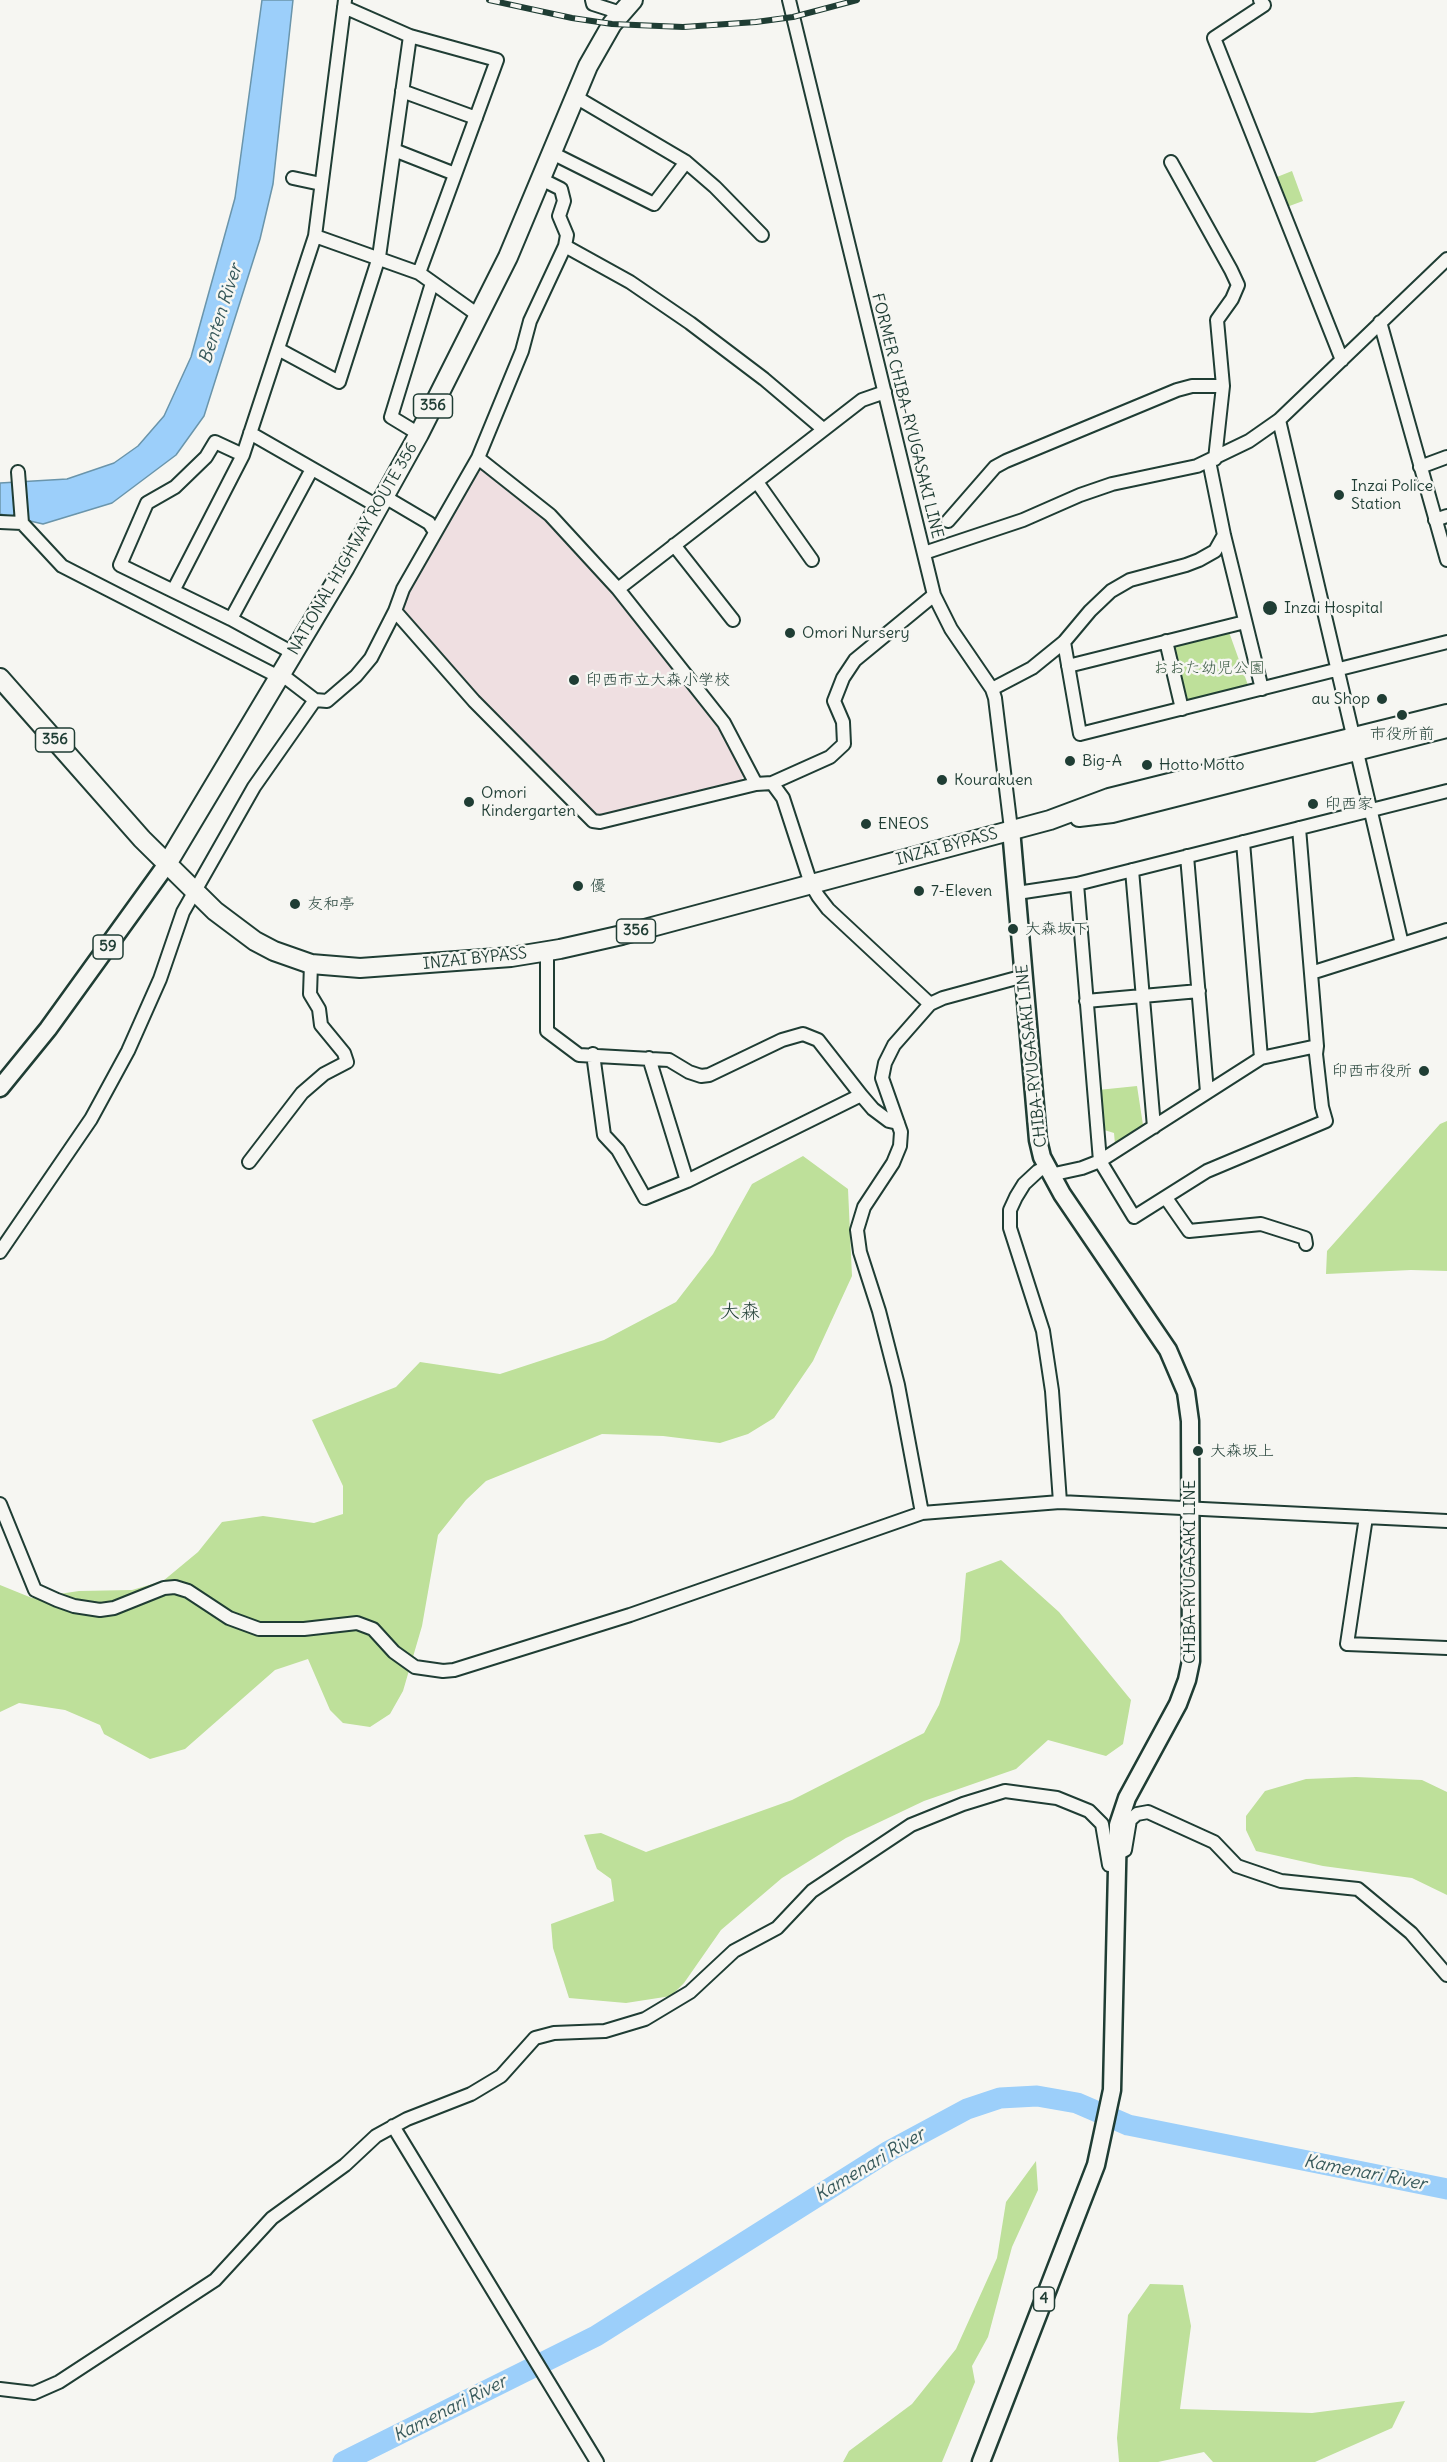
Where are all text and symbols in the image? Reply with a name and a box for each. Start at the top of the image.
water label: Benten River [195,262,247,366]
street label: FORMER CHIBA-RYUGASAKI LINE [867,291,947,541]
road number: 356 [414,394,452,418]
street label: NATIONAL HIGHWAY ROUTE 356 [284,439,422,659]
place label: Inzai Police Station [1351,476,1433,514]
marker: Inzai Police Station [1332,488,1346,502]
place label: Inzai Hospital [1284,598,1383,618]
marker: Inzai Hospital [1261,599,1279,617]
place label: Omori Nursery [802,623,910,643]
marker: Omori Nursery [783,626,797,640]
park label: おおた幼児公園 [1153,658,1265,678]
place label: 印西市立大森小学校 [586,670,730,690]
marker: 印西市立大森小学校 [567,673,581,687]
place label: au Shop [1312,689,1370,709]
marker: au Shop [1375,692,1389,706]
marker: 市役所前 [1395,708,1409,722]
place label: 市役所前 [1370,724,1434,744]
road number: 356 [36,728,74,752]
place label: Big-A [1082,751,1122,771]
marker: Big-A [1063,754,1077,768]
place label: Hotto Motto [1159,755,1244,775]
marker: Hotto Motto [1140,758,1154,772]
place label: Kourakuen [954,770,1033,790]
marker: Kourakuen [935,773,949,787]
place label: Omori Kindergarten [481,783,576,821]
place label: 印西家 [1325,794,1373,814]
marker: Omori Kindergarten [462,795,476,809]
marker: 印西家 [1306,797,1320,811]
place label: ENEOS [878,814,929,834]
marker: ENEOS [859,817,873,831]
street label: INZAI BYPASS [894,824,1000,870]
place label: 優 [590,876,606,896]
marker: 優 [571,879,585,893]
place label: 7-Eleven [931,881,992,901]
marker: 7-Eleven [912,884,926,898]
place label: 友和亭 [307,894,355,914]
marker: 友和亭 [288,897,302,911]
road number: 356 [616,919,656,943]
place label: 大森坂下 [1025,919,1089,939]
marker: 大森坂下 [1006,922,1020,936]
road number: 59 [93,935,123,959]
street label: INZAI BYPASS [422,944,528,974]
street label: CHIBA-RYUGASAKI LINE [1013,963,1051,1149]
place label: 印西市役所 [1332,1061,1412,1081]
marker: 印西市役所 [1417,1064,1431,1078]
district label: 大森 [720,1300,760,1324]
place label: 大森坂上 [1210,1441,1274,1461]
marker: 大森坂上 [1191,1444,1205,1458]
street label: CHIBA-RYUGASAKI LINE [1180,1480,1200,1664]
water label: Kamenari River [811,2124,929,2206]
water label: Kamenari River [1302,2151,1428,2195]
road number: 4 [1034,2287,1054,2311]
water label: Kamenari River [390,2371,510,2447]

